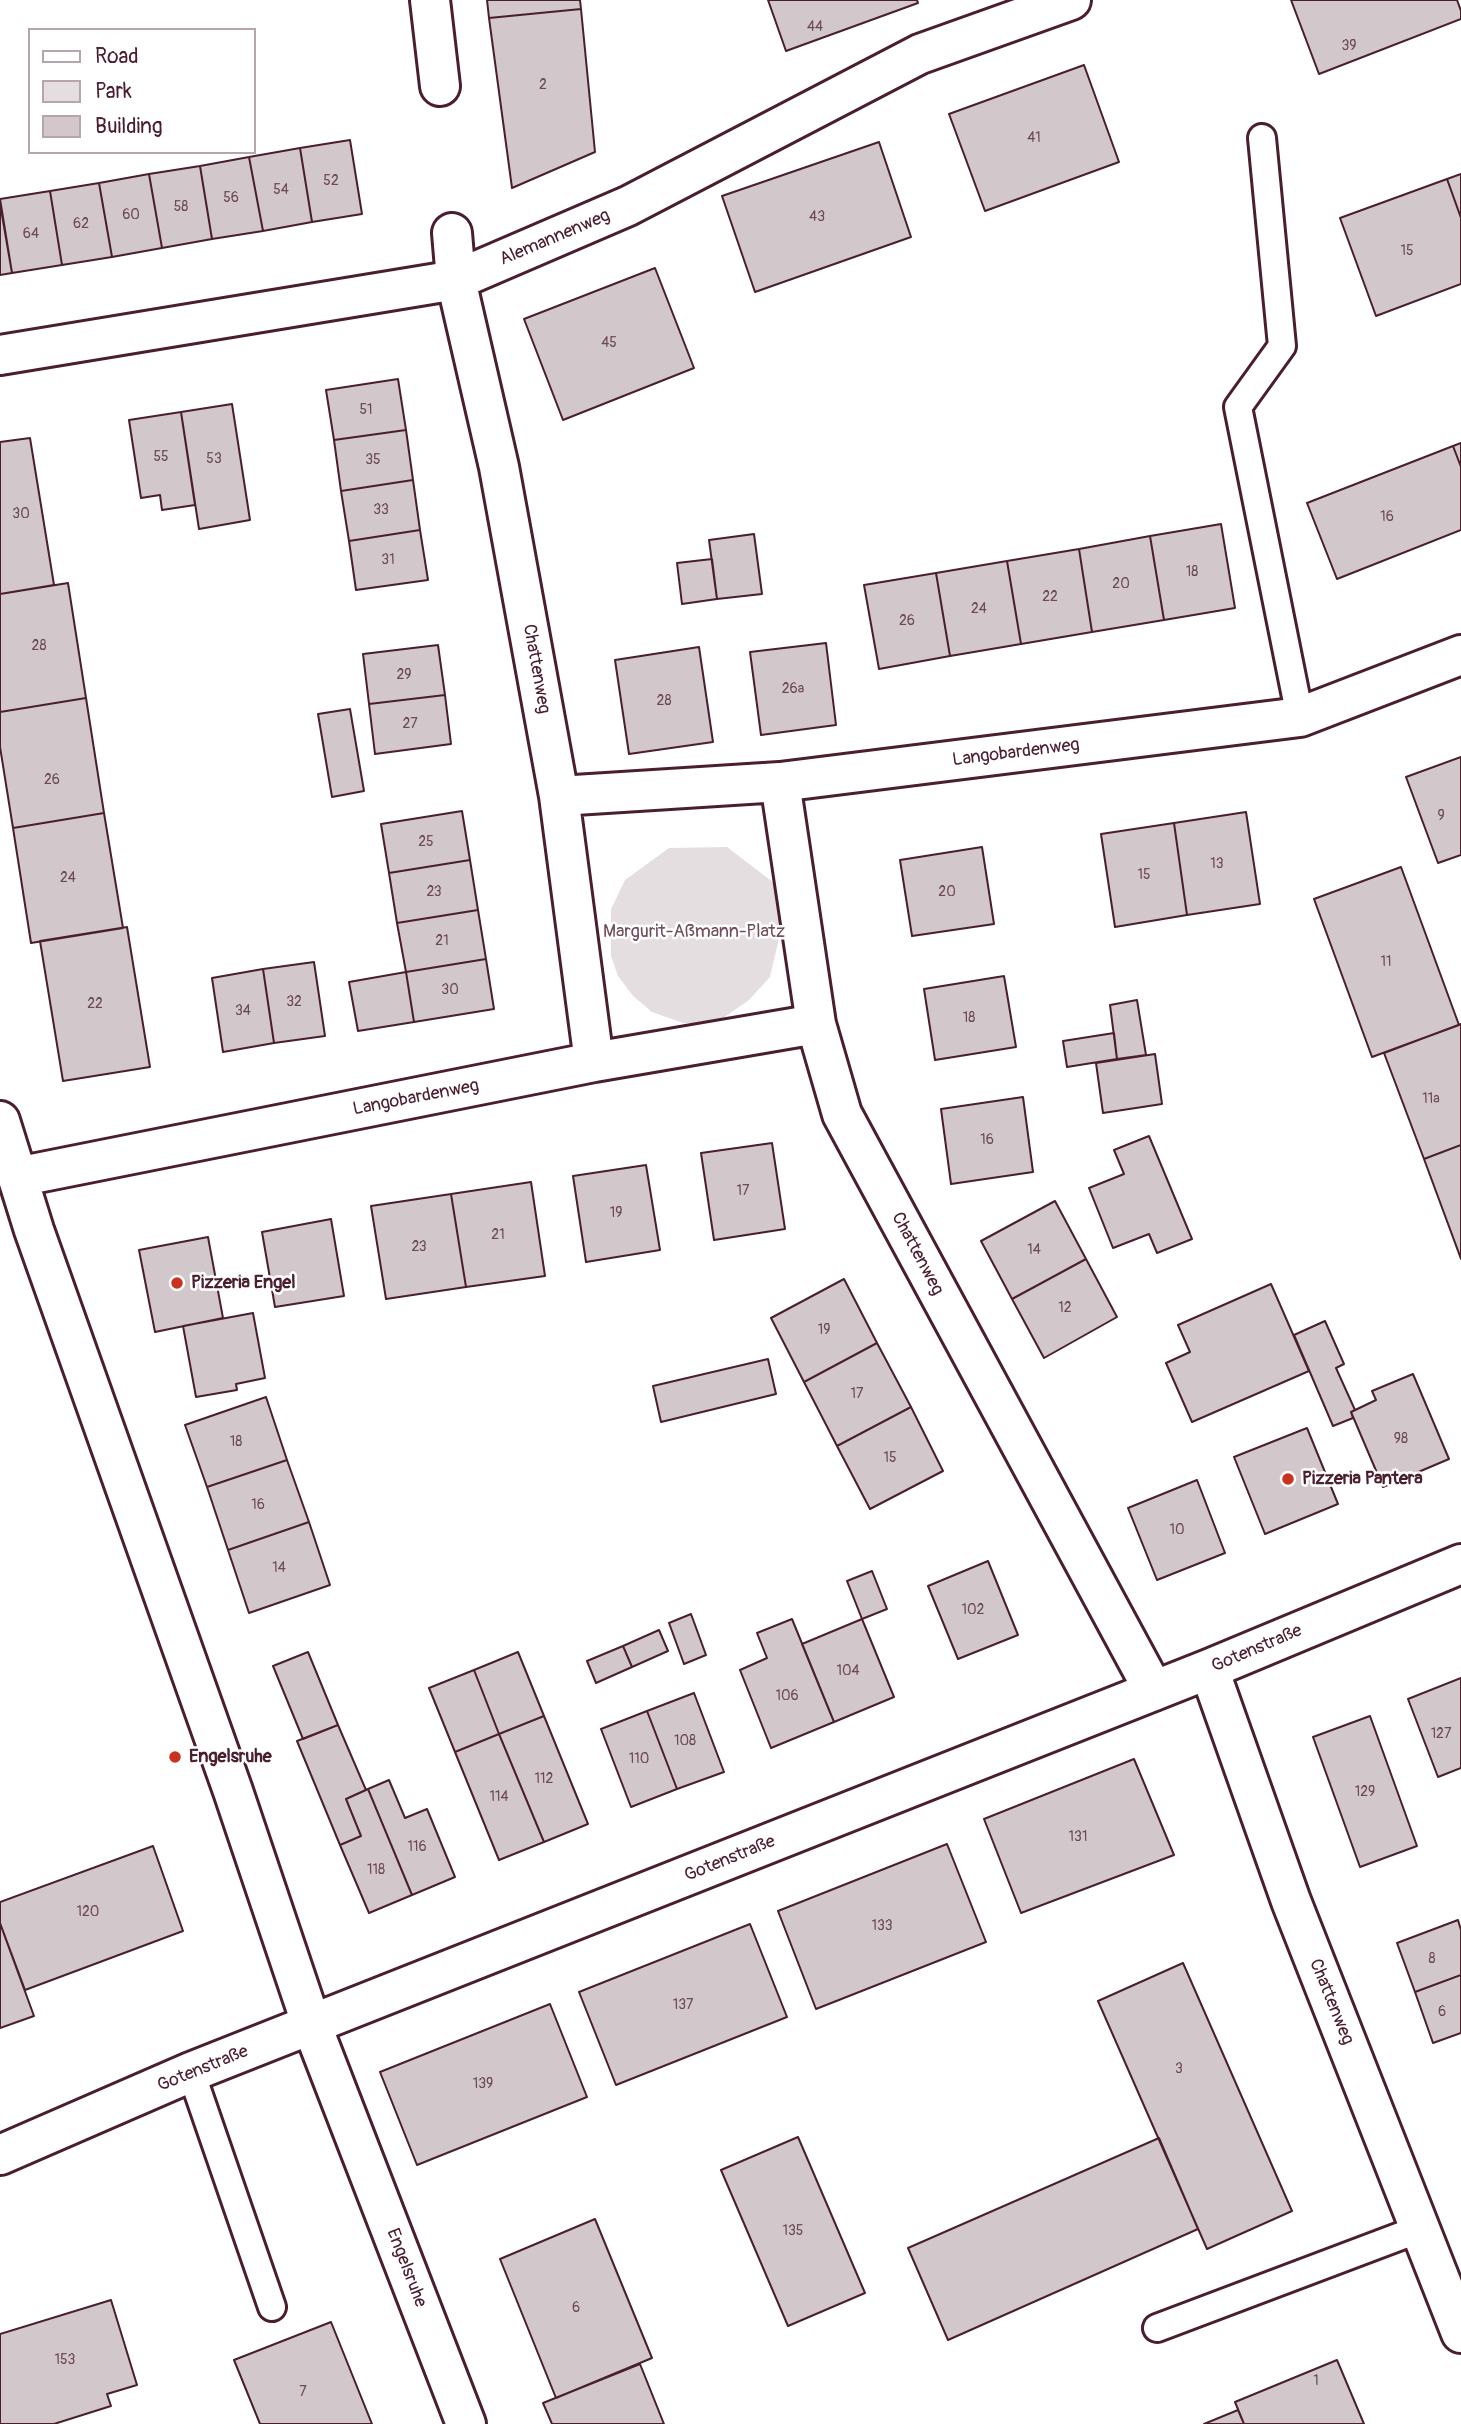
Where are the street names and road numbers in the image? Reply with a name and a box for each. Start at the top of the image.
street label: Alemannenweg [497,205,613,271]
street label: Chattenweg [517,622,555,716]
street label: Langobardenweg [951,734,1081,772]
street label: Langobardenweg [351,1075,481,1121]
street label: Chattenweg [886,1209,948,1299]
street label: Gotenstraße [1209,1620,1305,1678]
street label: Gotenstraße [681,1831,779,1887]
street label: Chattenweg [1304,1956,1358,2048]
street label: Gotenstraße [154,2041,252,2097]
street label: Engelsruhe [381,2226,431,2310]

